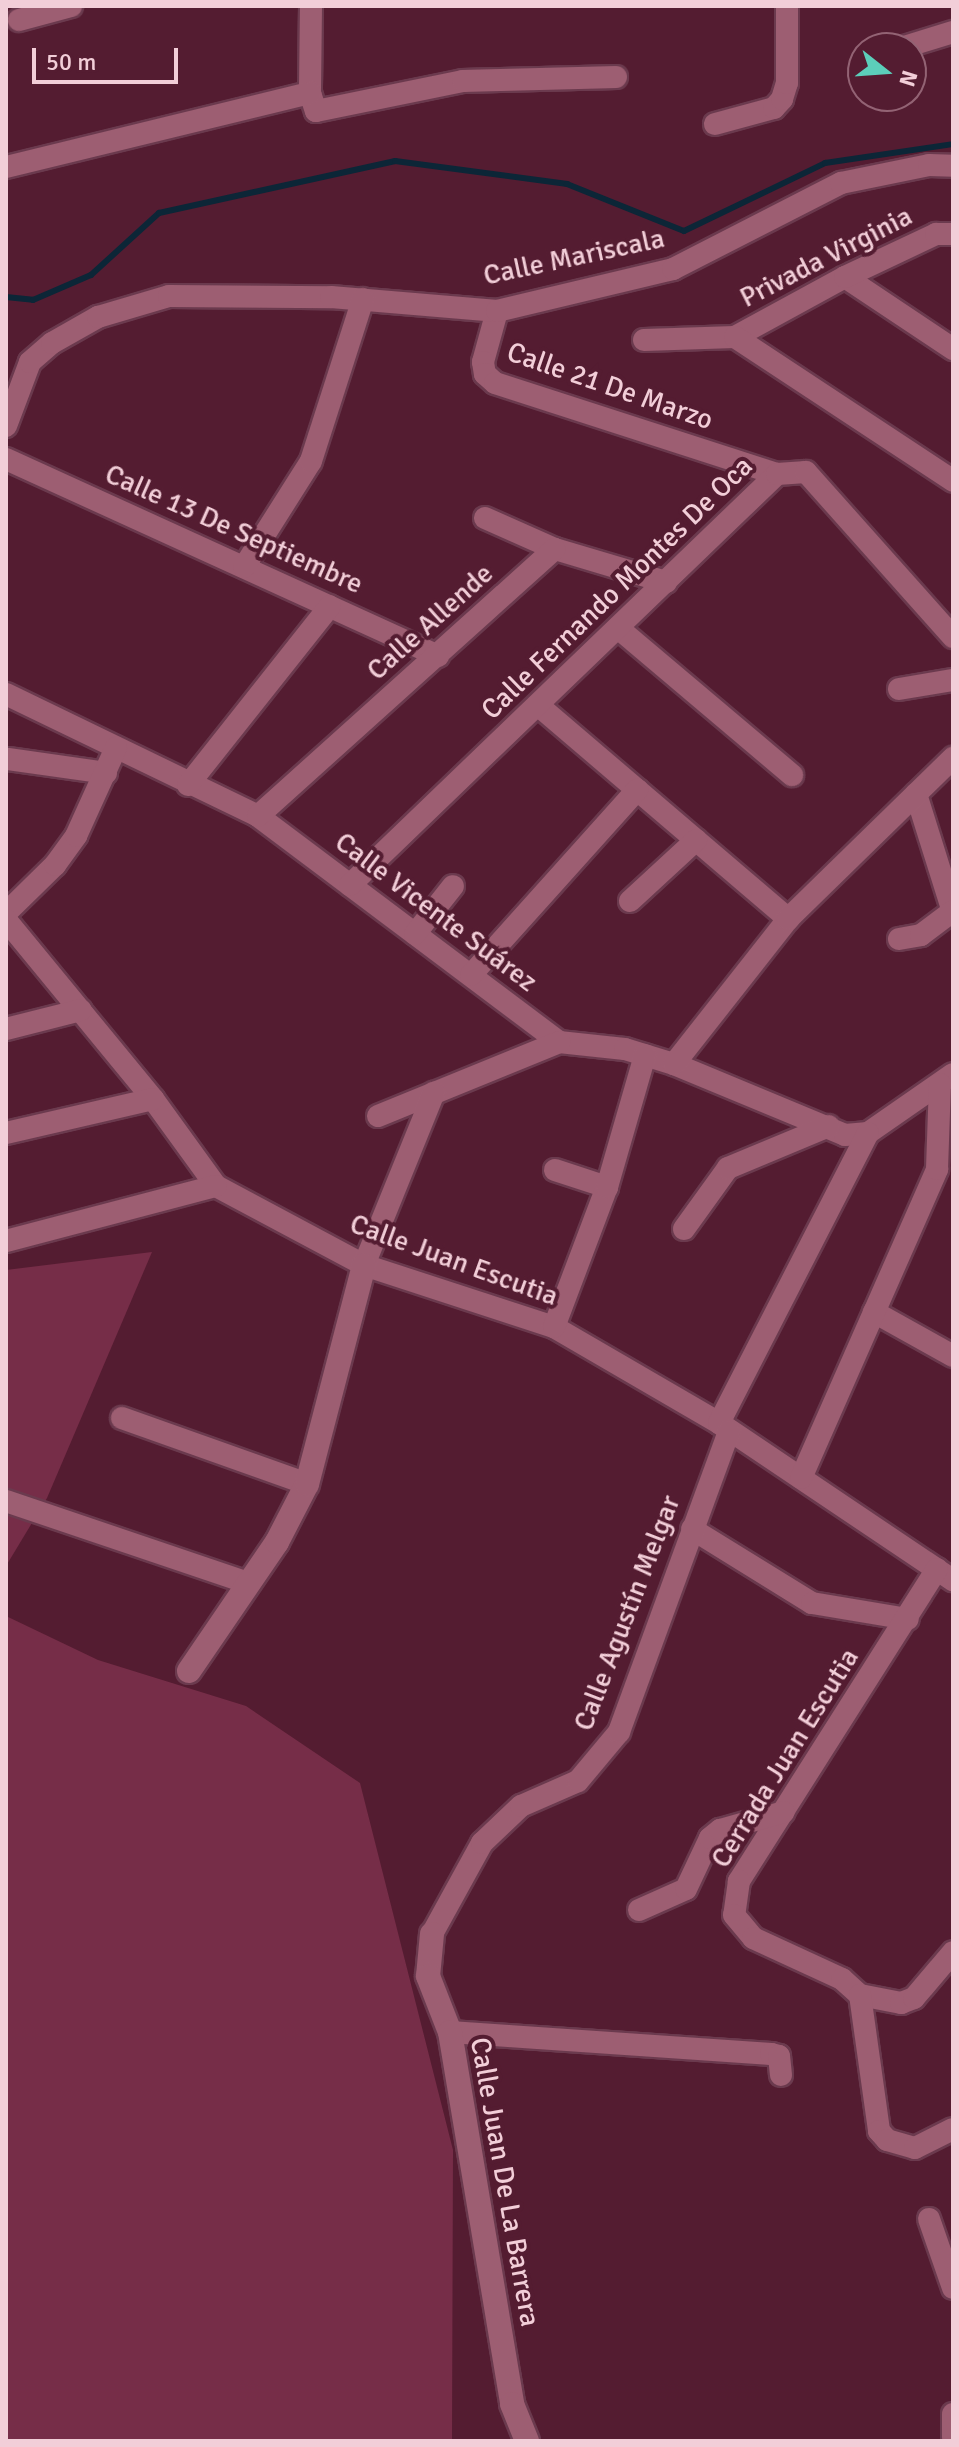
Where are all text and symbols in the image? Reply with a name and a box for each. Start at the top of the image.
scale bar [36,32,182,82]
north arrow [847,32,927,112]
text: 50 m [46,47,96,77]
text: N [893,67,924,90]
street label: Privada Virginia [734,199,918,315]
street label: Calle Mariscala [480,221,668,293]
street label: Calle 21 De Marzo [503,335,717,437]
street label: Calle Fernando Montes De Oca [474,450,760,726]
street label: Calle 13 De Septiembre [100,457,368,601]
street label: Calle Allende [360,557,500,687]
street label: Calle Vicente Suárez [328,825,544,999]
street label: Calle Juan Escutia [345,1207,563,1313]
street label: Calle Agustín Melgar [567,1491,687,1735]
street label: Cerrada Juan Escutia [704,1642,866,1874]
street label: Calle Juan De La Barrera [463,2035,547,2329]

